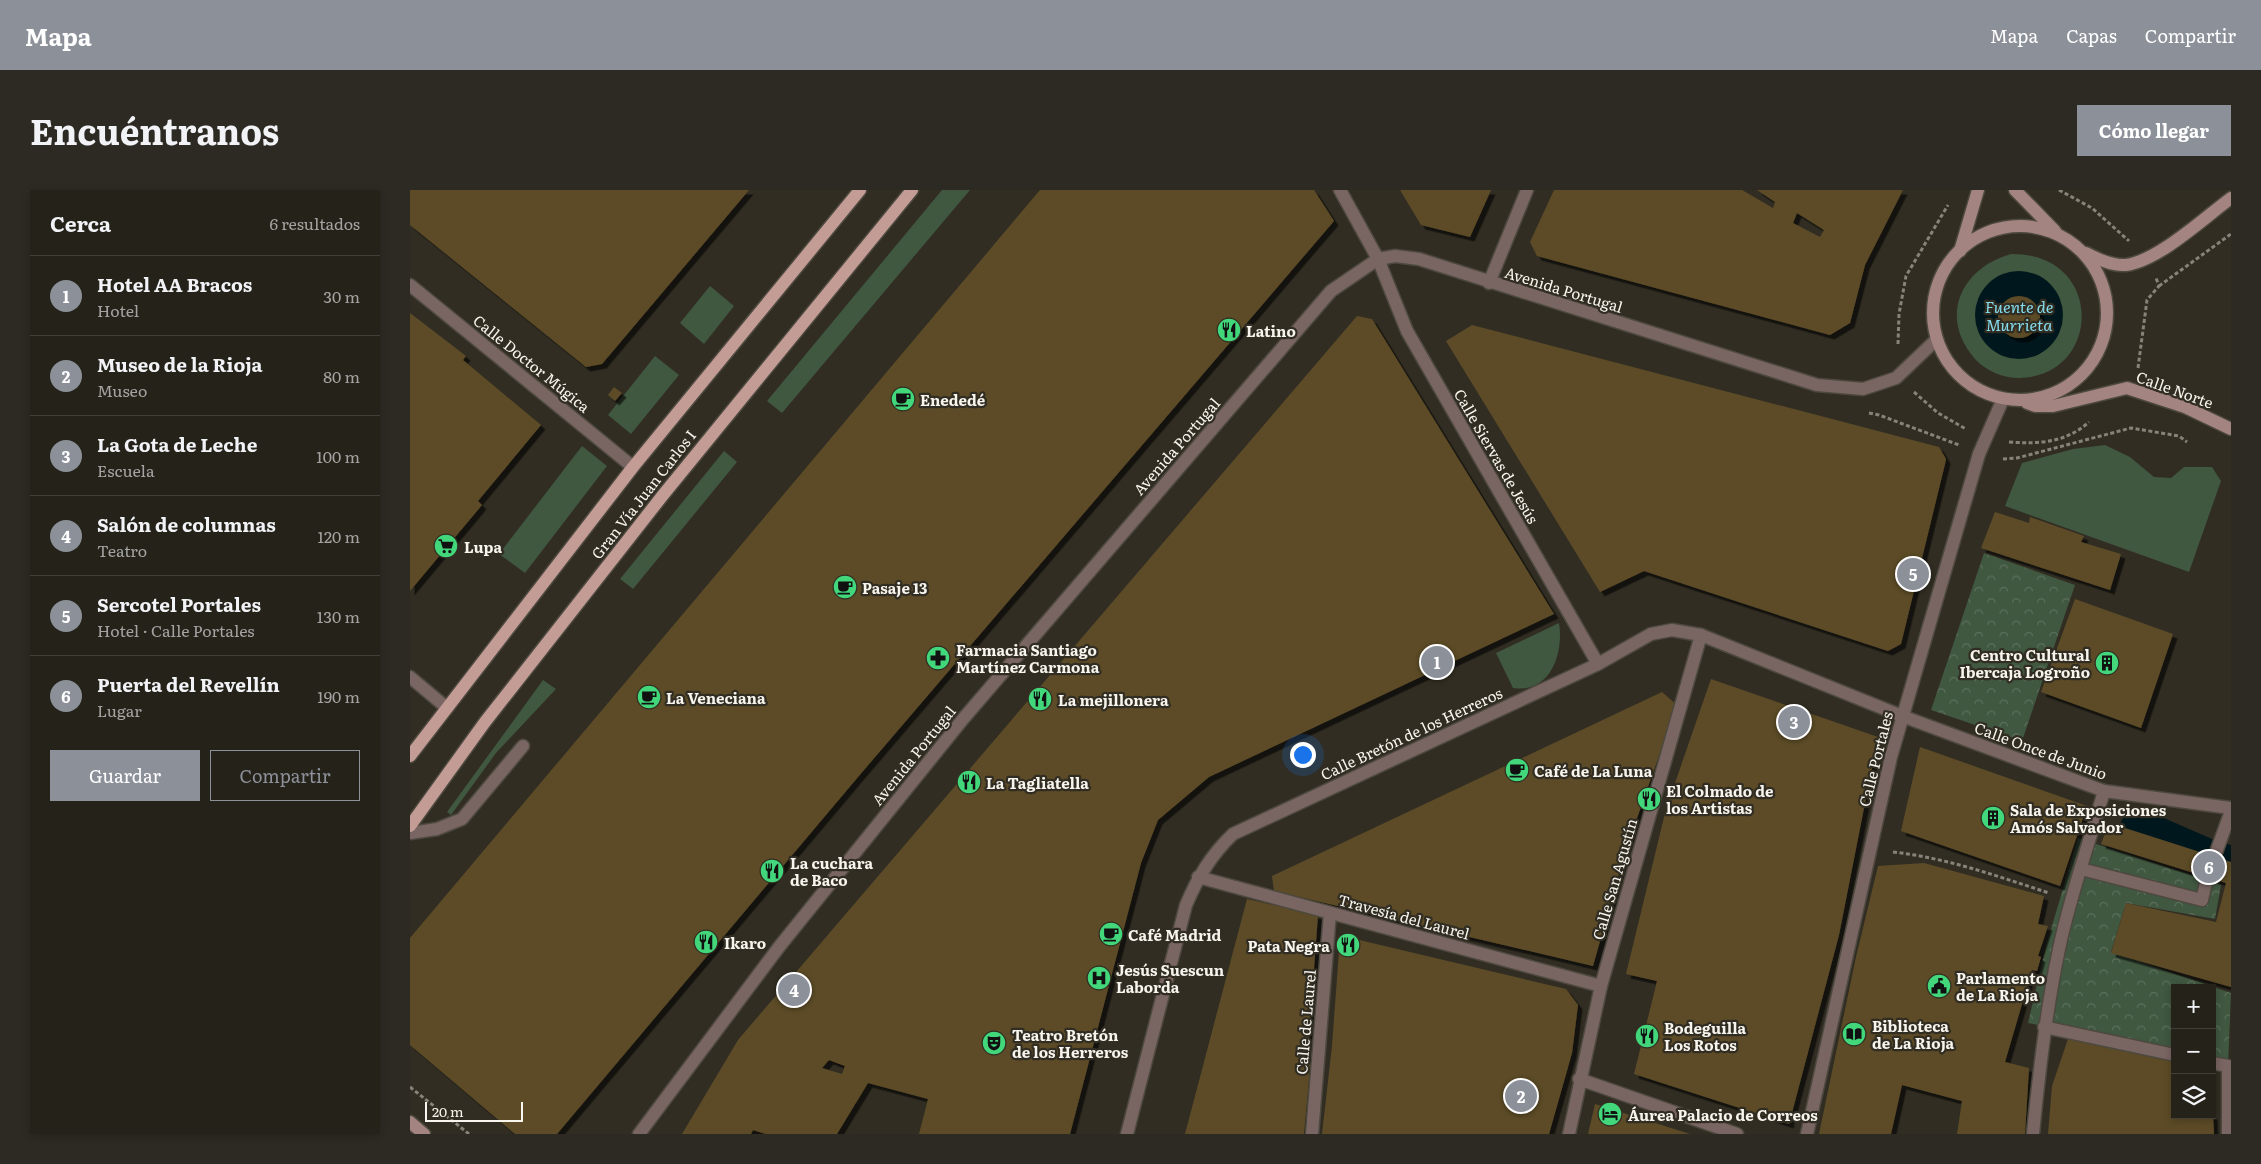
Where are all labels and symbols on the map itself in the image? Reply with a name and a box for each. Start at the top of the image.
street label: Avenida Portugal [1502,260,1626,318]
water label: Fuente de Murrieta [1985,294,2053,336]
street label: Calle Doctor Múgica [469,309,596,418]
restaurant icon: Latino [1216,317,1242,343]
place label: Latino [1246,319,1296,342]
street label: Calle Norte [2133,364,2217,414]
street label: Calle Siervas de Jesús [1449,384,1545,528]
cafe icon: Enededé [890,386,916,412]
place label: Enededé [920,388,986,411]
street label: Avenida Portugal [1127,392,1225,500]
street label: Gran Vía Juan Carlos I [585,424,701,564]
supermarket icon: Lupa [433,533,459,559]
place label: Lupa [464,535,502,558]
pin: 5 [1897,555,1929,593]
cafe icon: Pasaje 13 [832,574,858,600]
place label: Pasaje 13 [862,576,927,599]
place label: Farmacia Santiago Martínez Carmona [956,638,1100,678]
pin: 1 [1421,643,1453,681]
place label: Centro Cultural Ibercaja Logroño [1959,643,2091,683]
pharmacy icon: Farmacia Santiago Martínez Carmona [925,645,951,671]
building icon: Centro Cultural Ibercaja Logroño [2094,650,2120,676]
street label: Calle Bretón de los Herreros [1316,681,1506,785]
cafe icon: La Veneciana [636,684,662,710]
place label: La Veneciana [666,686,766,709]
restaurant icon: La mejillonera [1027,686,1053,712]
place label: La mejillonera [1058,688,1169,711]
street label: Avenida Portugal [866,700,960,810]
pin: 3 [1778,703,1810,741]
street label: Calle Portales [1852,709,1898,809]
street label: Calle Once de Junio [1972,715,2111,785]
your location [1290,742,1316,768]
cafe icon: Café de La Luna [1504,757,1530,783]
place label: Café de La Luna [1534,759,1653,782]
restaurant icon: La Tagliatella [956,769,982,795]
place label: La Tagliatella [986,771,1089,794]
place label: El Colmado de los Artistas [1666,779,1774,819]
restaurant icon: El Colmado de los Artistas [1636,786,1662,812]
place label: Sala de Exposiciones Amós Salvador [2010,798,2167,838]
building icon: Sala de Exposiciones Amós Salvador [1980,805,2006,831]
street label: Calle San Agustín [1586,816,1642,942]
pin: 6 [2193,848,2225,886]
place label: La cuchara de Baco [790,851,874,891]
restaurant icon: La cuchara de Baco [759,858,785,884]
street label: Travesía del Laurel [1336,887,1472,945]
cafe icon: Café Madrid [1098,921,1124,947]
place label: Café Madrid [1128,923,1222,946]
restaurant icon: Ikaro [693,929,719,955]
place label: Ikaro [724,931,766,954]
restaurant icon: Pata Negra [1335,932,1361,958]
place label: Pata Negra [1248,934,1330,957]
place label: Jesús Suescun Laborda [1116,958,1225,998]
hospital icon: Jesús Suescun Laborda [1086,965,1112,991]
place label: Parlamento de La Rioja [1956,966,2045,1006]
street label: Calle de Laurel [1289,969,1321,1075]
pin: 4 [778,971,810,1009]
public building icon: Parlamento de La Rioja [1926,973,1952,999]
place label: Biblioteca de La Rioja [1872,1014,1955,1054]
place label: Bodeguilla Los Rotos [1664,1016,1747,1056]
library icon: Biblioteca de La Rioja [1841,1021,1867,1047]
place label: Teatro Bretón de los Herreros [1012,1023,1129,1063]
restaurant icon: Bodeguilla Los Rotos [1634,1023,1660,1049]
theatre icon: Teatro Bretón de los Herreros [981,1030,1007,1056]
pin: 2 [1505,1077,1537,1115]
scale bar [425,1099,522,1122]
hotel icon: Áurea Palacio de Correos [1597,1101,1623,1127]
place label: Áurea Palacio de Correos [1628,1103,1818,1126]

